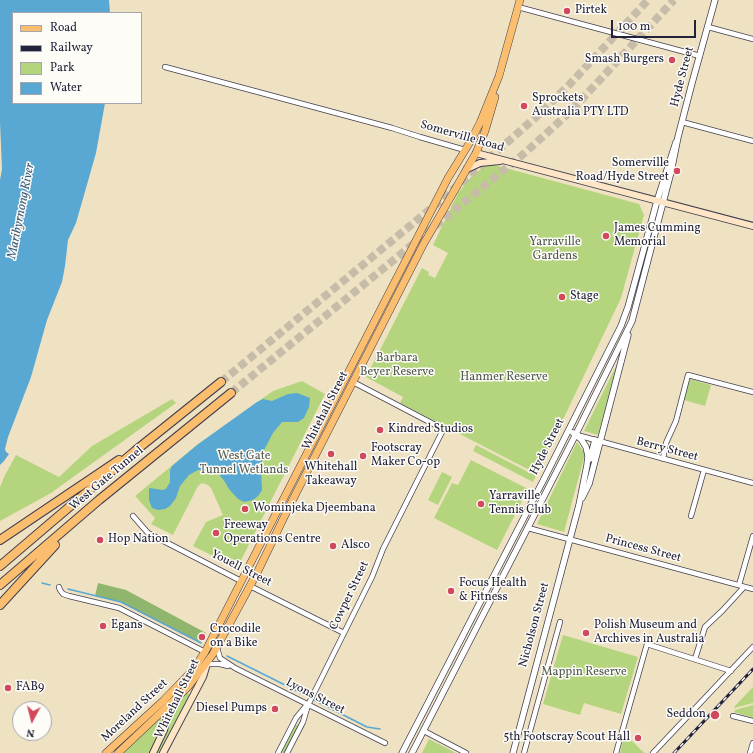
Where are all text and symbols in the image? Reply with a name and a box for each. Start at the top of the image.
place label: Pirtek [575,4,607,18]
marker: Pirtek [562,6,572,16]
legend [12,12,142,104]
scale bar [613,12,698,38]
text: 100 m [618,19,650,35]
text: Road [50,20,77,36]
text: Railway [50,40,93,56]
street label: Hyde Street [668,45,698,109]
place label: Smash Burgers [585,53,664,67]
marker: Smash Burgers [667,55,677,65]
text: Park [50,60,75,76]
text: Water [50,80,82,96]
place label: Sprockets Australia PTY LTD [532,92,629,120]
marker: Sprockets Australia PTY LTD [519,101,529,111]
street label: Somerville Road [418,118,506,156]
place label: Somerville Road/Hyde Street [576,157,669,185]
water label: Maribyrnong River [5,162,39,260]
marker: Somerville Road/Hyde Street [672,166,682,176]
place label: James Cumming Memorial [614,222,701,250]
marker: James Cumming Memorial [601,231,611,241]
park label: Yarraville Gardens [529,236,581,264]
place label: Stage [570,290,599,304]
marker: Stage [557,292,567,302]
park label: Barbara Beyer Reserve [360,352,434,380]
street label: Whitehall Street [300,369,352,453]
park label: Hanmer Reserve [460,371,548,385]
street label: Hyde Street [528,416,568,478]
place label: Kindred Studios [388,423,473,437]
marker: Kindred Studios [375,425,385,435]
street label: Berry Street [634,435,700,465]
place label: Footscray Maker Co-op [371,442,440,470]
street label: West Gate Tunnel [67,444,147,514]
marker: Whitehall Takeaway [326,449,336,459]
park label: West Gate Tunnel Wetlands [200,450,288,478]
marker: Footscray Maker Co-op [358,451,368,461]
place label: Whitehall Takeaway [305,461,357,489]
place label: Yarraville Tennis Club [489,490,551,518]
marker: Yarraville Tennis Club [476,499,486,509]
place label: Wominjeka Djeembana [253,502,376,516]
marker: Wominjeka Djeembana [240,504,250,514]
place label: Freeway Operations Centre [224,519,321,547]
marker: Freeway Operations Centre [211,528,221,538]
street label: Princess Street [603,532,683,566]
place label: Hop Nation [108,533,169,547]
marker: Hop Nation [95,535,105,545]
place label: Alsco [341,539,370,553]
marker: Alsco [328,541,338,551]
street label: Youell Street [208,548,274,590]
street label: Cowper Street [327,559,373,633]
place label: Focus Health & Fitness [459,577,527,605]
street label: Nicholson Street [517,581,553,669]
marker: Focus Health & Fitness [446,586,456,596]
place label: Egans [111,619,143,633]
place label: Polish Museum and Archives in Australia [594,619,704,647]
marker: Egans [98,621,108,631]
place label: Crocodile on a Bike [210,623,261,651]
marker: Polish Museum and Archives in Australia [581,628,591,638]
marker: Crocodile on a Bike [197,632,207,642]
street label: Whitehall Street [153,657,203,741]
park label: Mappin Reserve [541,666,627,680]
street label: Lyons Street [283,676,347,718]
street label: Moreland Street [99,677,171,745]
place label: FAB9 [16,681,44,695]
marker: FAB9 [3,683,13,693]
north arrow [12,701,52,741]
place label: Diesel Pumps [196,702,267,716]
marker: Diesel Pumps [270,704,280,714]
place label: Seddon [667,708,706,722]
marker: Seddon [709,709,721,721]
text: N [26,724,35,740]
place label: 5th Footscray Scout Hall [503,731,630,745]
marker: 5th Footscray Scout Hall [633,733,643,743]

